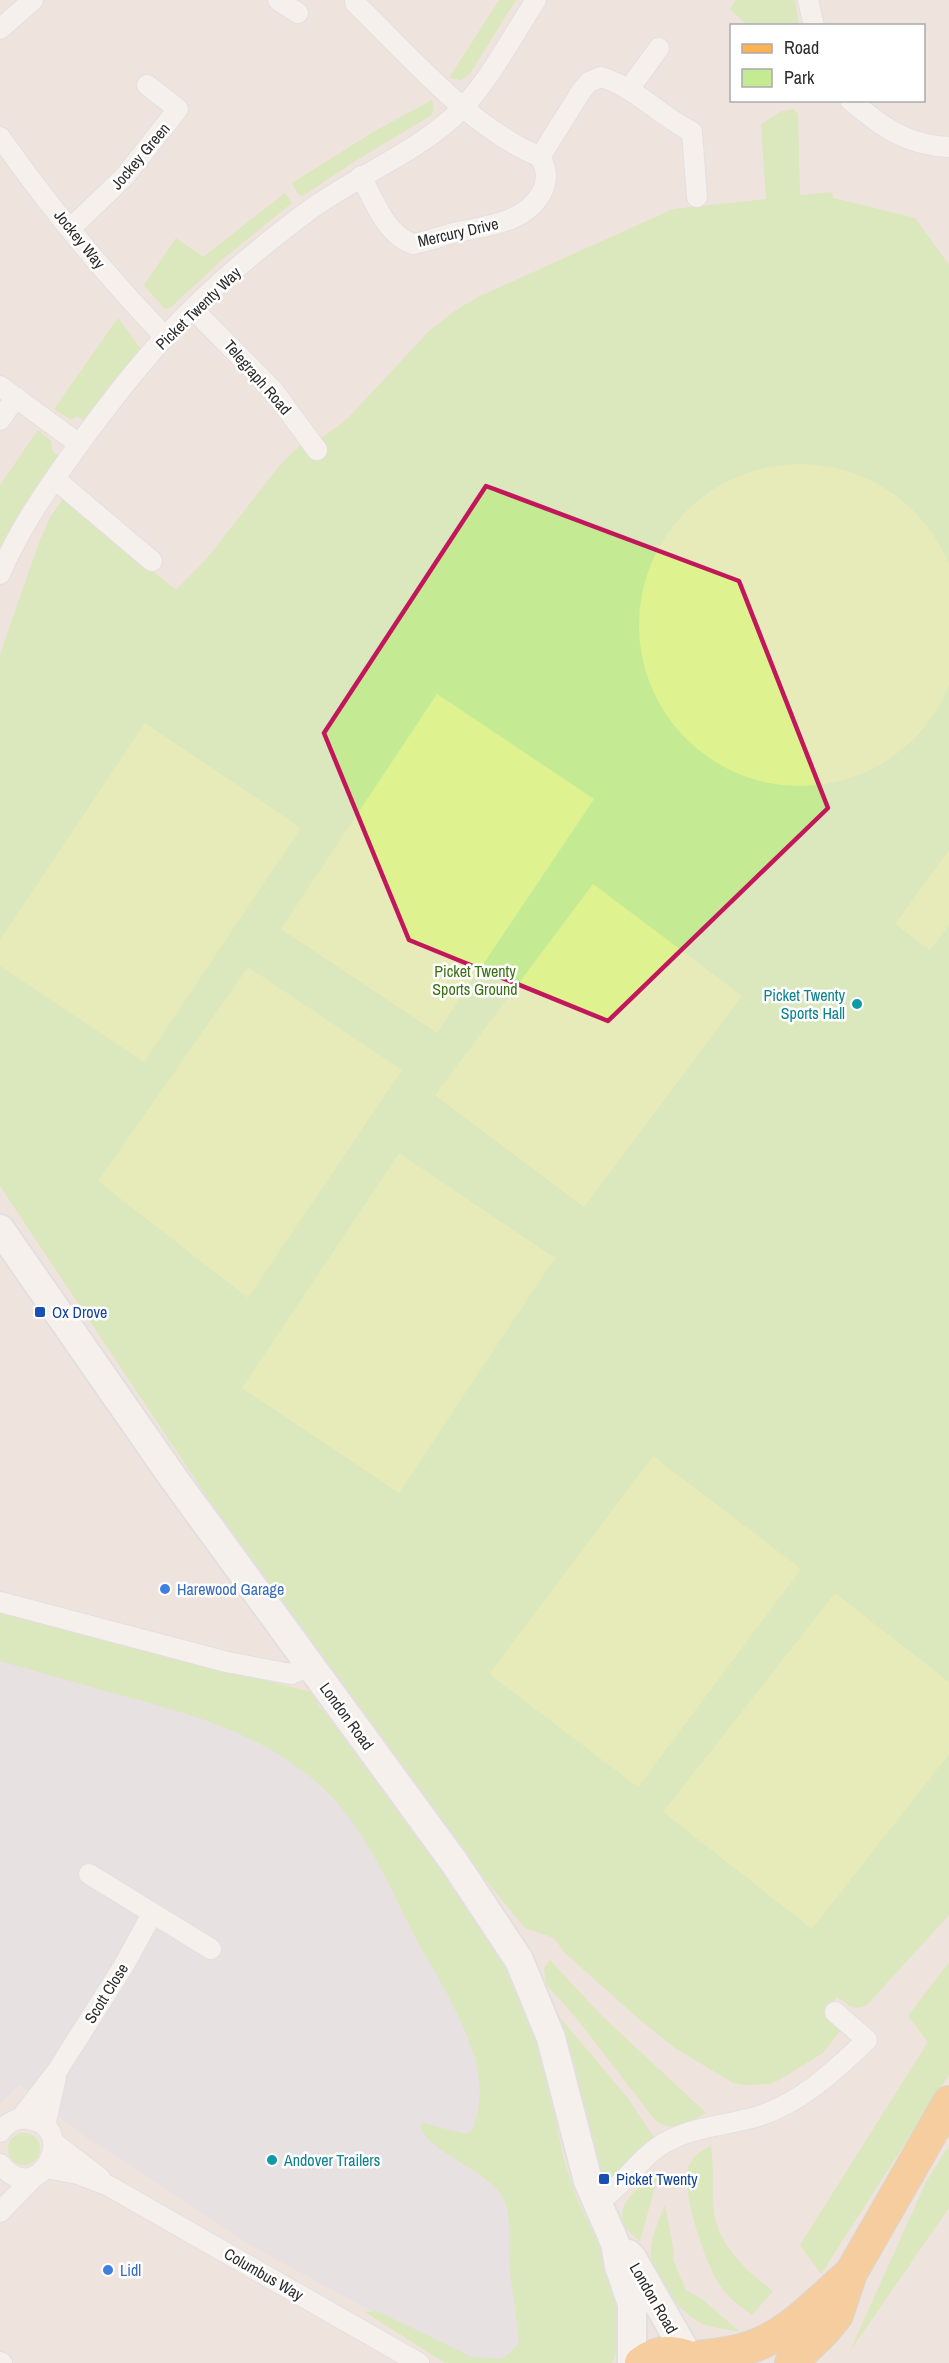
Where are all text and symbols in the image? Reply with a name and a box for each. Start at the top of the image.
legend [730,24,925,102]
text: Road [784,35,819,60]
text: Park [784,65,815,90]
street label: Jockey Green [106,118,174,194]
street label: Jockey Way [49,205,111,274]
street label: Mercury Drive [415,212,501,252]
street label: Picket Twenty Way [150,261,246,354]
street label: Telegraph Road [219,335,297,419]
park label: Picket Twenty Sports Ground [432,960,518,1000]
place label: Picket Twenty Sports Hall [764,984,845,1024]
marker: Picket Twenty Sports Hall [850,997,864,1011]
place label: Ox Drove [52,1301,107,1323]
marker: Ox Drove [33,1305,47,1319]
place label: Harewood Garage [177,1578,284,1600]
marker: Harewood Garage [158,1582,172,1596]
street label: London Road [315,1678,379,1754]
street label: Scott Close [79,1959,133,2027]
place label: Andover Trailers [283,2149,380,2171]
marker: Andover Trailers [265,2153,279,2167]
place label: Picket Twenty [616,2168,698,2190]
marker: Picket Twenty [597,2172,611,2186]
street label: Columbus Way [220,2242,308,2306]
street label: London Road [625,2258,683,2338]
place label: Lidl [120,2259,141,2281]
marker: Lidl [101,2263,115,2277]

